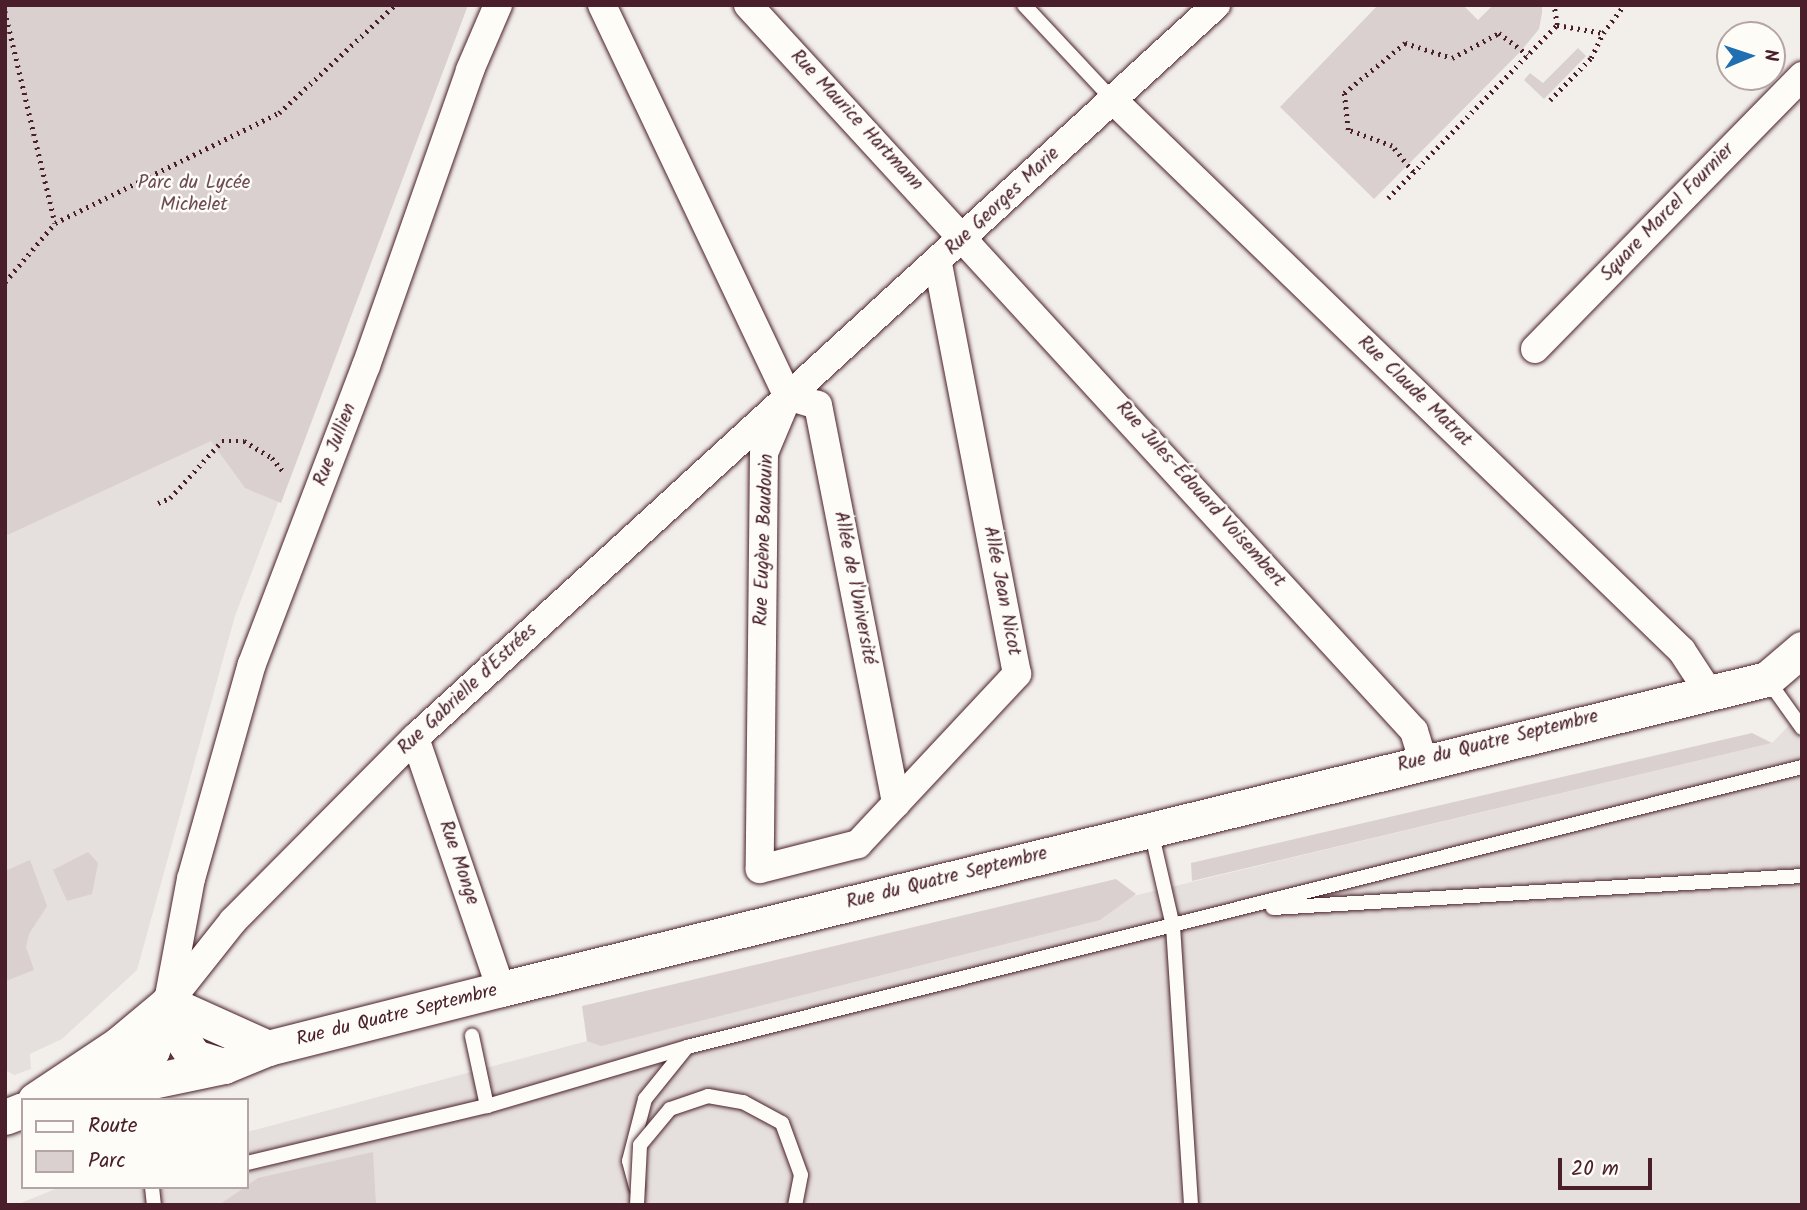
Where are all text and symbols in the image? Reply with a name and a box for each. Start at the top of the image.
north arrow [1716,21,1786,91]
street label: Rue Maurice Hartmann [785,46,927,196]
text: N [1755,49,1785,62]
street label: Square Marcel Fournier [1596,139,1740,287]
street label: Rue Georges Marie [941,143,1065,261]
park label: Parc du Lycée Michelet [138,173,250,217]
street label: Rue Claude Matrat [1352,332,1476,452]
street label: Rue Jules-Édouard Voisembert [1110,397,1290,593]
street label: Rue Jullien [310,400,362,490]
street label: Rue Eugène Baudouin [751,453,779,627]
street label: Allée de l'Université [828,509,880,667]
street label: Allée Jean Nicot [977,524,1025,658]
street label: Rue Gabrielle d'Estrées [394,620,542,760]
street label: Rue du Quatre Septembre [1395,706,1601,778]
street label: Rue Monge [433,818,483,908]
street label: Rue du Quatre Septembre [844,843,1050,915]
street label: Rue du Quatre Septembre [294,980,500,1052]
legend [21,1098,248,1189]
text: Route [88,1110,137,1143]
scale bar [1562,1144,1657,1188]
text: Parc [88,1145,126,1178]
text: 20 m [1571,1153,1619,1186]

